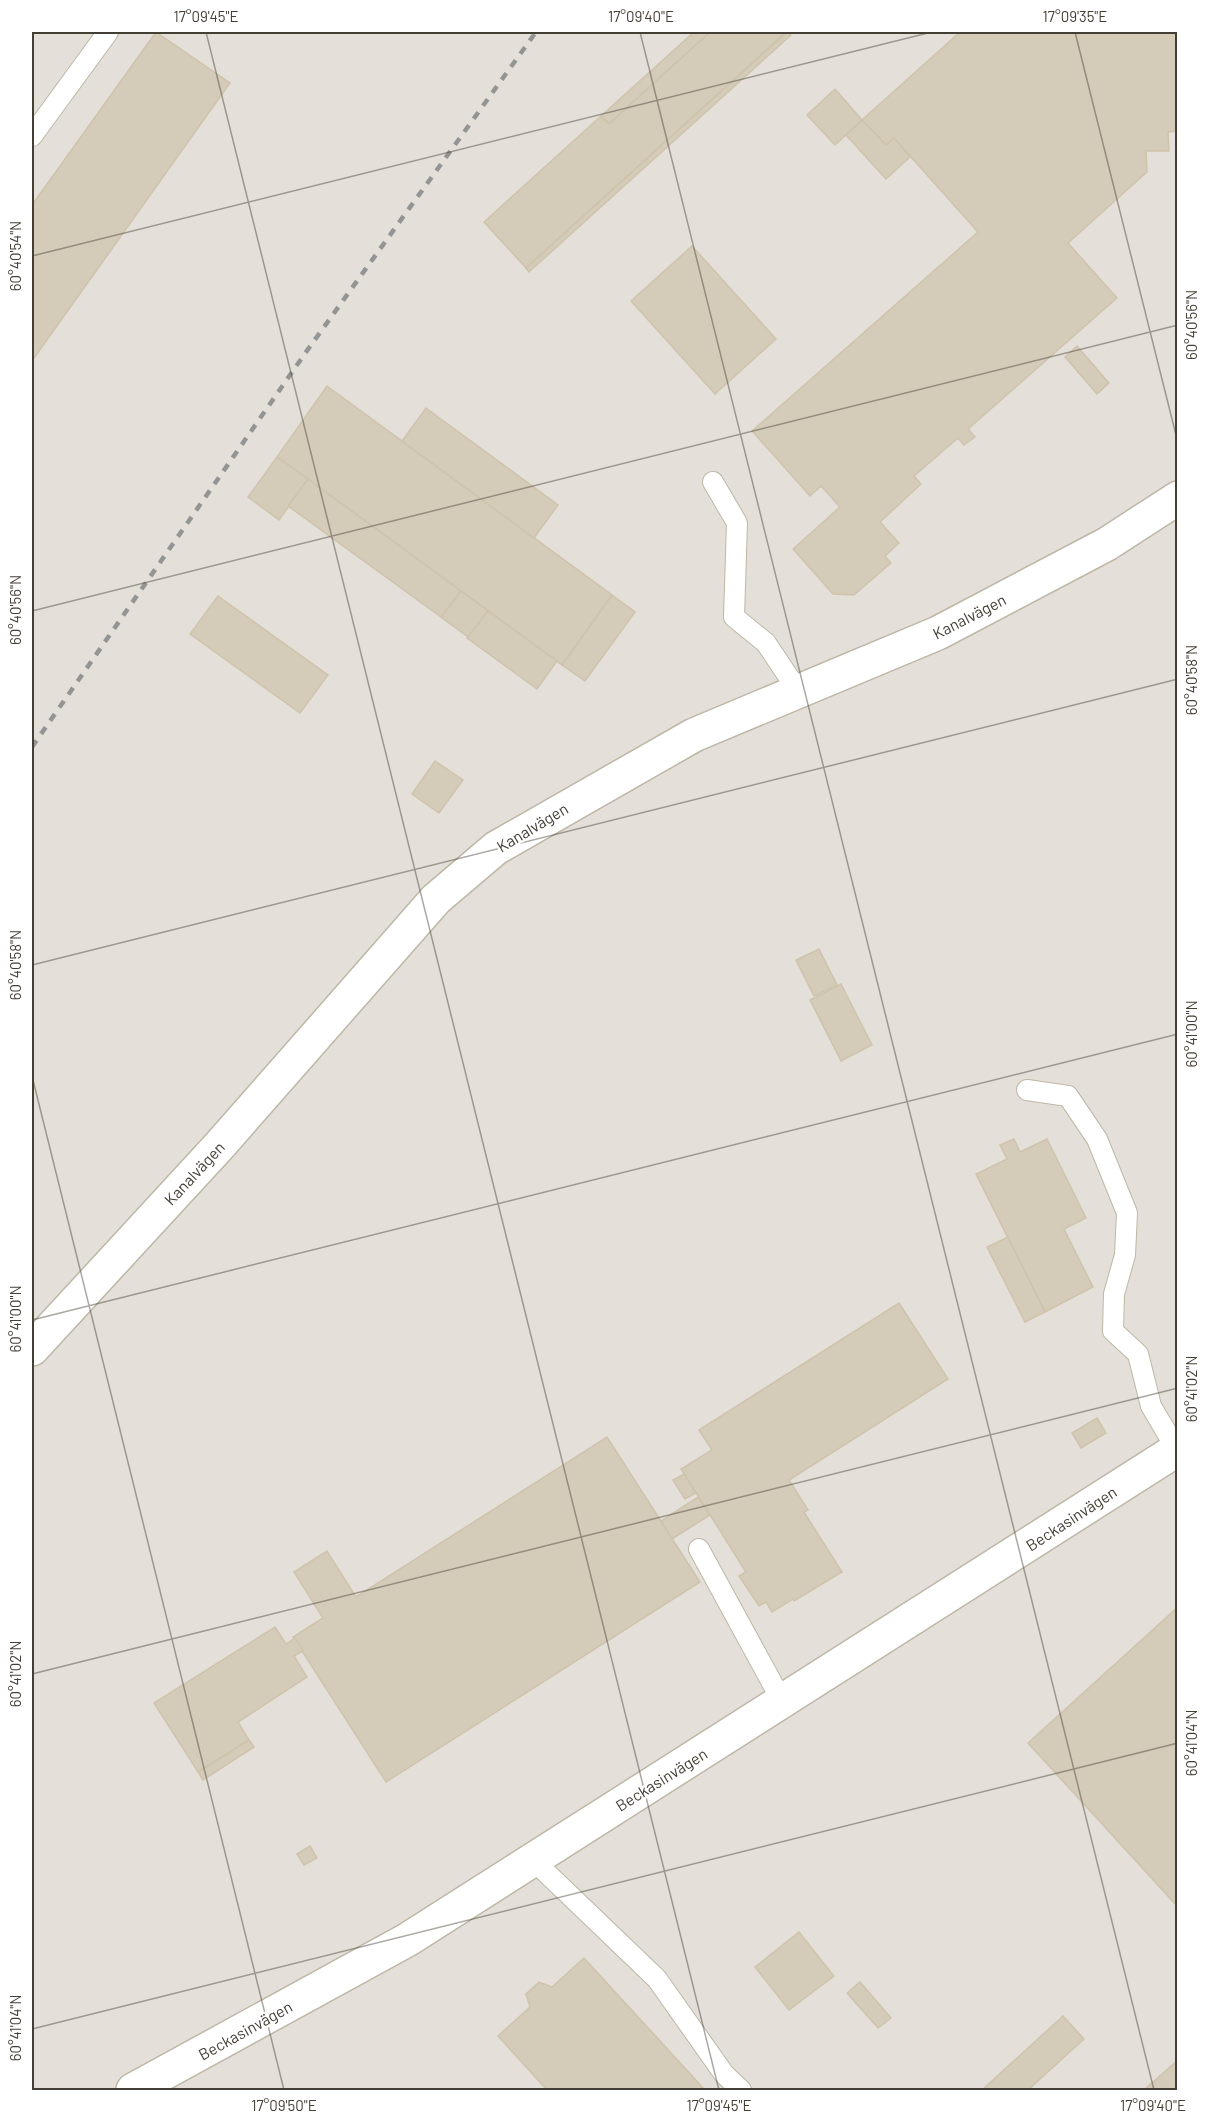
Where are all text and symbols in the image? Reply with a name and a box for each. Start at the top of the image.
text: 17°09'45"E [173,7,239,25]
text: 17°09'40"E [608,7,674,25]
text: 17°09'35"E [1043,7,1107,25]
text: 60°40'54"N [6,221,24,291]
text: 60°40'56"N [1182,290,1200,360]
text: 60°40'56"N [6,575,24,645]
street label: Kanalvägen [929,589,1009,643]
text: 60°40'58"N [1182,645,1200,715]
street label: Kanalvägen [493,798,571,856]
text: 60°40'58"N [6,930,24,1000]
text: 60°41'00"N [1182,1000,1200,1068]
street label: Kanalvägen [160,1137,228,1209]
text: 60°41'00"N [6,1285,24,1353]
text: 60°41'02"N [1182,1356,1200,1422]
street label: Beckasinvägen [1022,1482,1120,1554]
text: 60°41'02"N [6,1641,24,1707]
text: 60°41'04"N [1182,1710,1200,1776]
street label: Beckasinvägen [612,1743,710,1815]
text: 60°41'04"N [6,1995,24,2061]
street label: Beckasinvägen [195,1996,295,2064]
text: 17°09'50"E [251,2096,317,2114]
text: 17°09'45"E [686,2096,752,2114]
text: 17°09'40"E [1120,2096,1186,2114]

